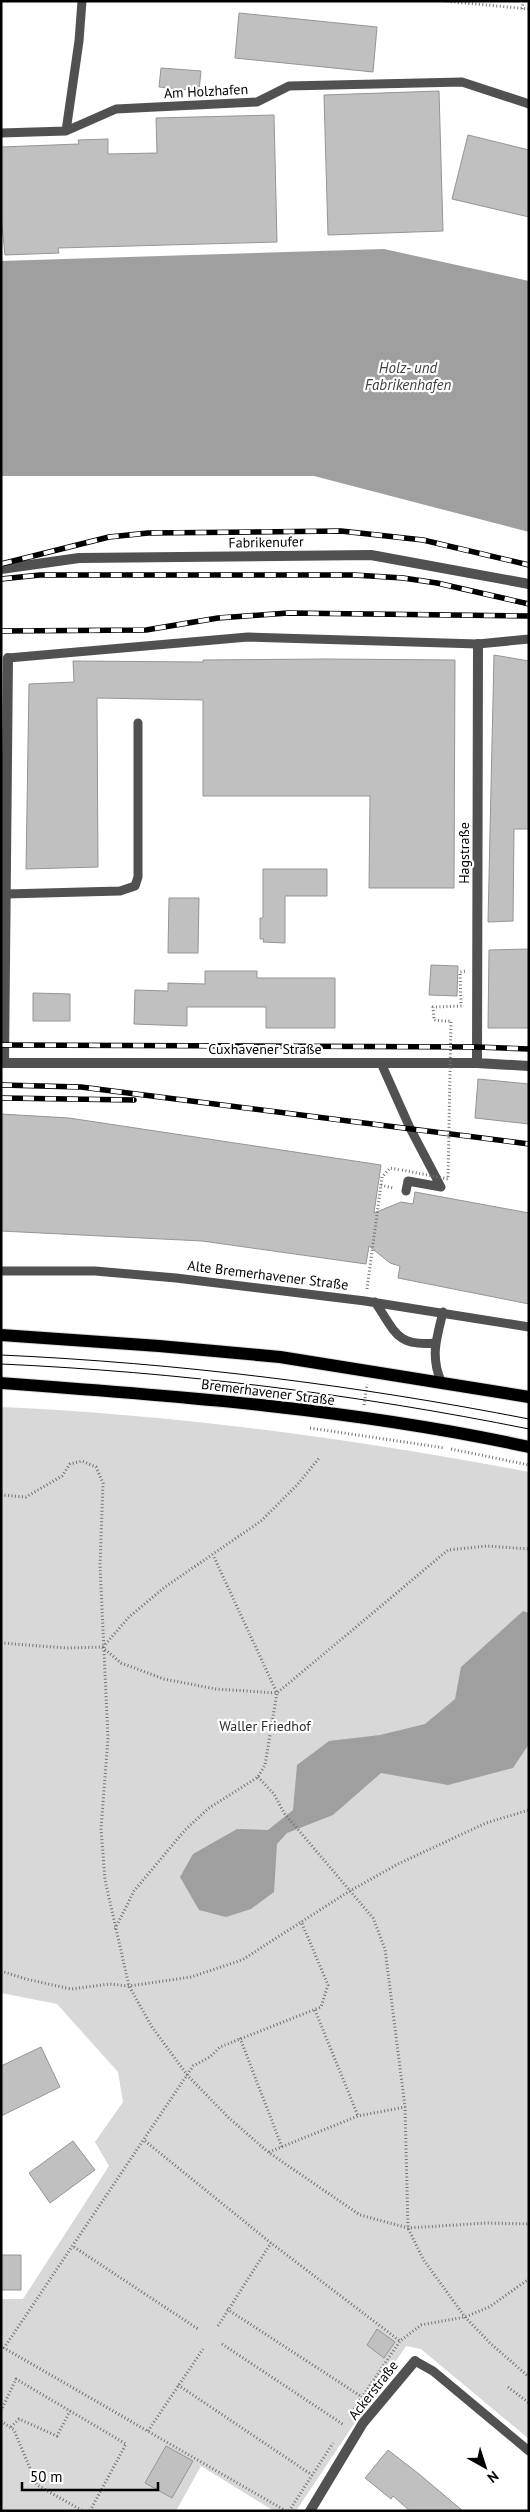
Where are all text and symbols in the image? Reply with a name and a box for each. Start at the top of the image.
street label: Am Holzhafen [163,80,249,102]
water label: Holz- und Fabrikenhafen [365,358,451,394]
street label: Fabrikenufer [228,532,304,552]
street label: Hagstraße [455,822,473,884]
street label: Cuxhavener Straße [208,1040,322,1058]
street label: Alte Bremerhavener Straße [187,1256,349,1294]
street label: Bremerhavener Straße [200,1375,336,1409]
park label: Waller Friedhof [219,1717,311,1735]
street label: Ackerstraße [344,2357,402,2423]
north arrow [460,2442,510,2492]
scale bar [22,2460,159,2492]
text: 50 m [30,2467,63,2486]
text: N [484,2467,502,2487]

